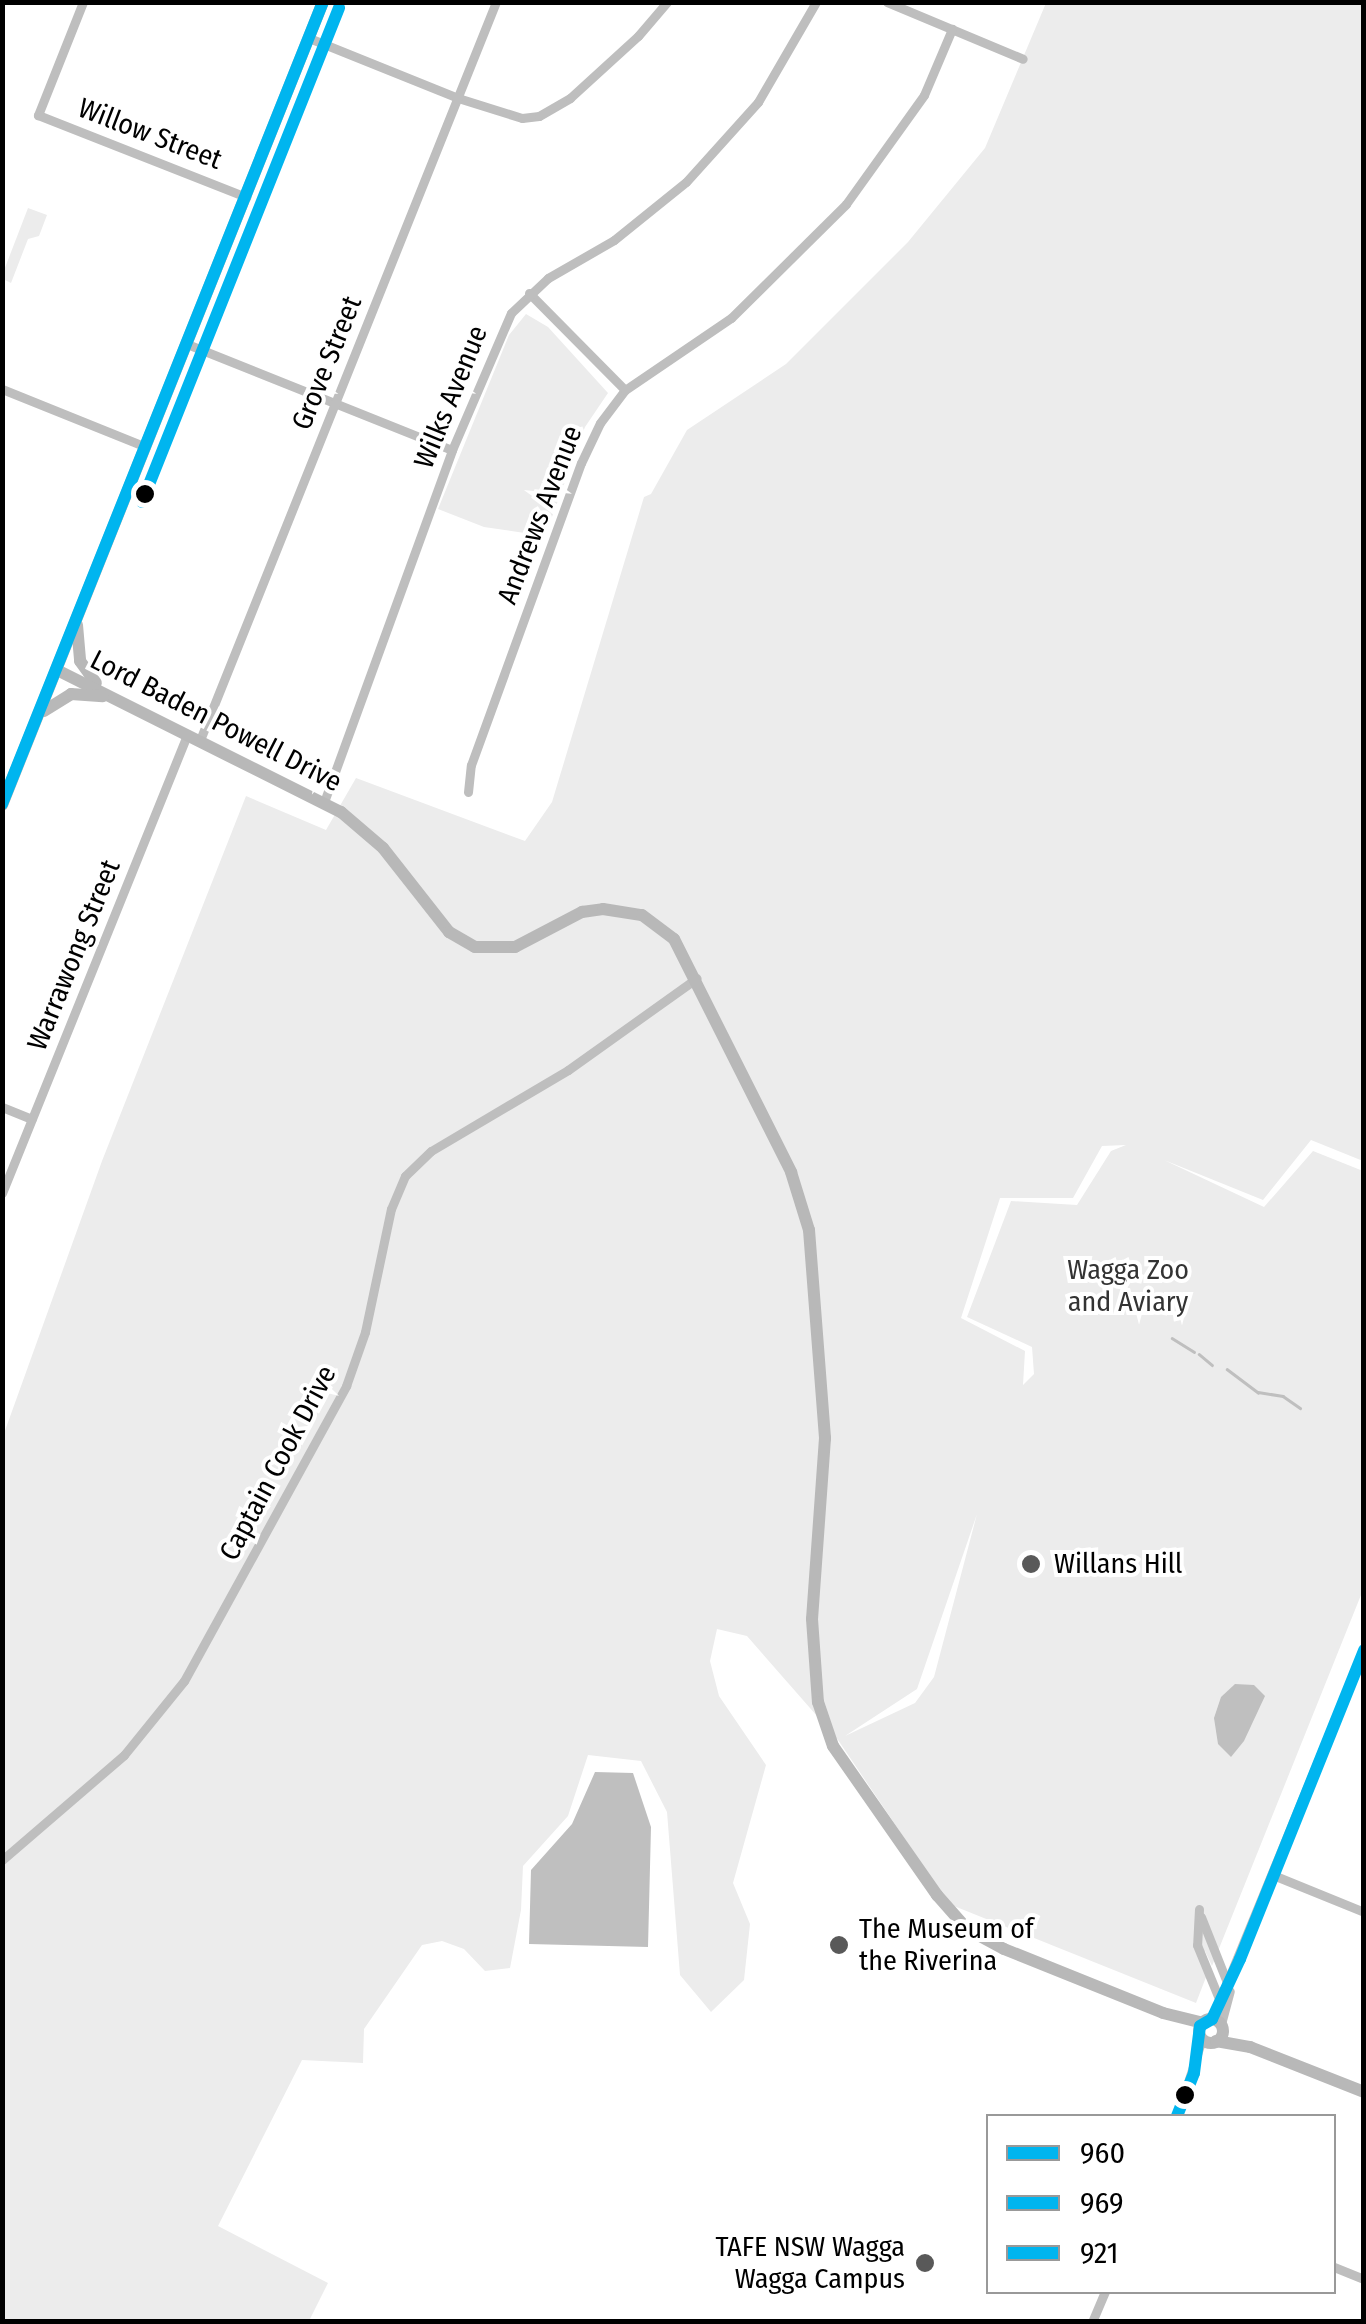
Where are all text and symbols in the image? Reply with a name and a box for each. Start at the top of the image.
street label: Willow Street [73,91,227,177]
street label: Grove Street [285,291,369,435]
street label: Wilks Avenue [407,321,495,473]
street label: Andrews Avenue [491,421,589,609]
unlabelled marker [135,484,155,504]
street label: Lord Baden Powell Drive [85,643,347,799]
street label: Warrawong Street [20,855,128,1055]
park label: Wagga Zoo and Aviary [1067,1253,1189,1319]
street label: Captain Cook Drive [213,1360,343,1566]
place label: Willans Hill [1054,1547,1182,1581]
marker: Willans Hill [1018,1551,1044,1577]
place label: The Museum of the Riverina [859,1912,1034,1978]
marker: The Museum of the Riverina [828,1934,850,1956]
unlabelled marker [1175,2085,1195,2105]
legend [986,2114,1336,2294]
text: 960 [1080,2135,1125,2171]
text: 969 [1080,2185,1124,2221]
place label: TAFE NSW Wagga Wagga Campus [715,2230,905,2296]
text: 921 [1080,2235,1118,2271]
marker: TAFE NSW Wagga Wagga Campus [914,2252,936,2274]

